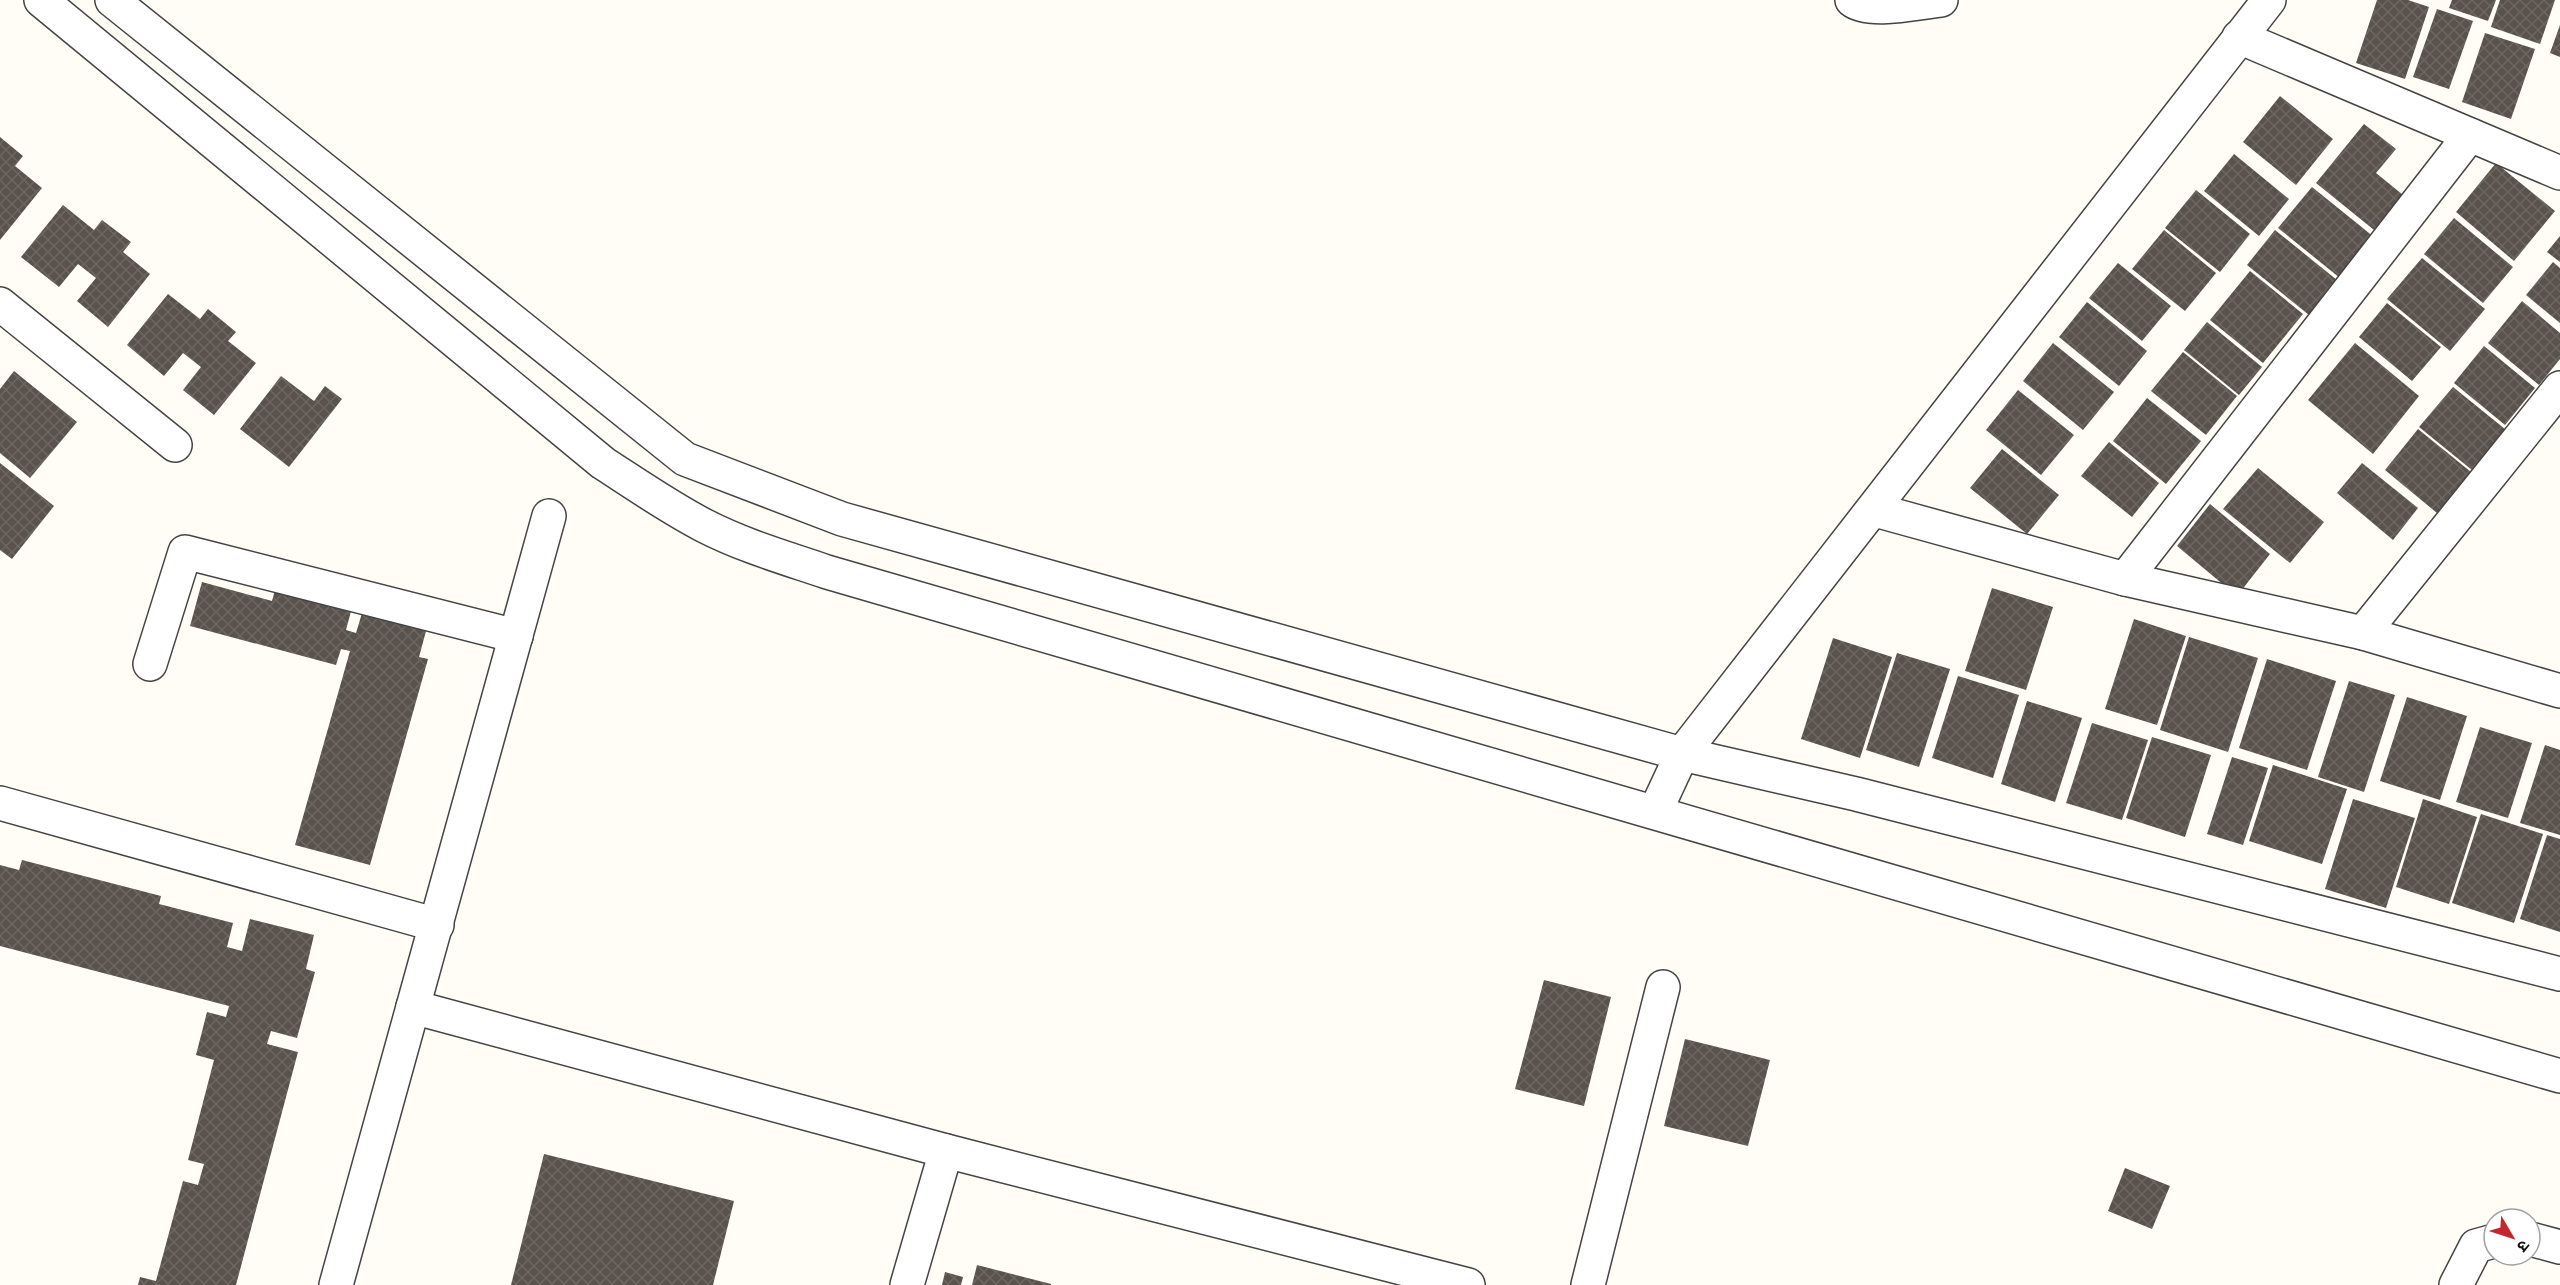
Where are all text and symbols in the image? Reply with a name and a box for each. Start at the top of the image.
north arrow [2482,1207,2542,1267]
text: उ [2513,1237,2533,1256]

